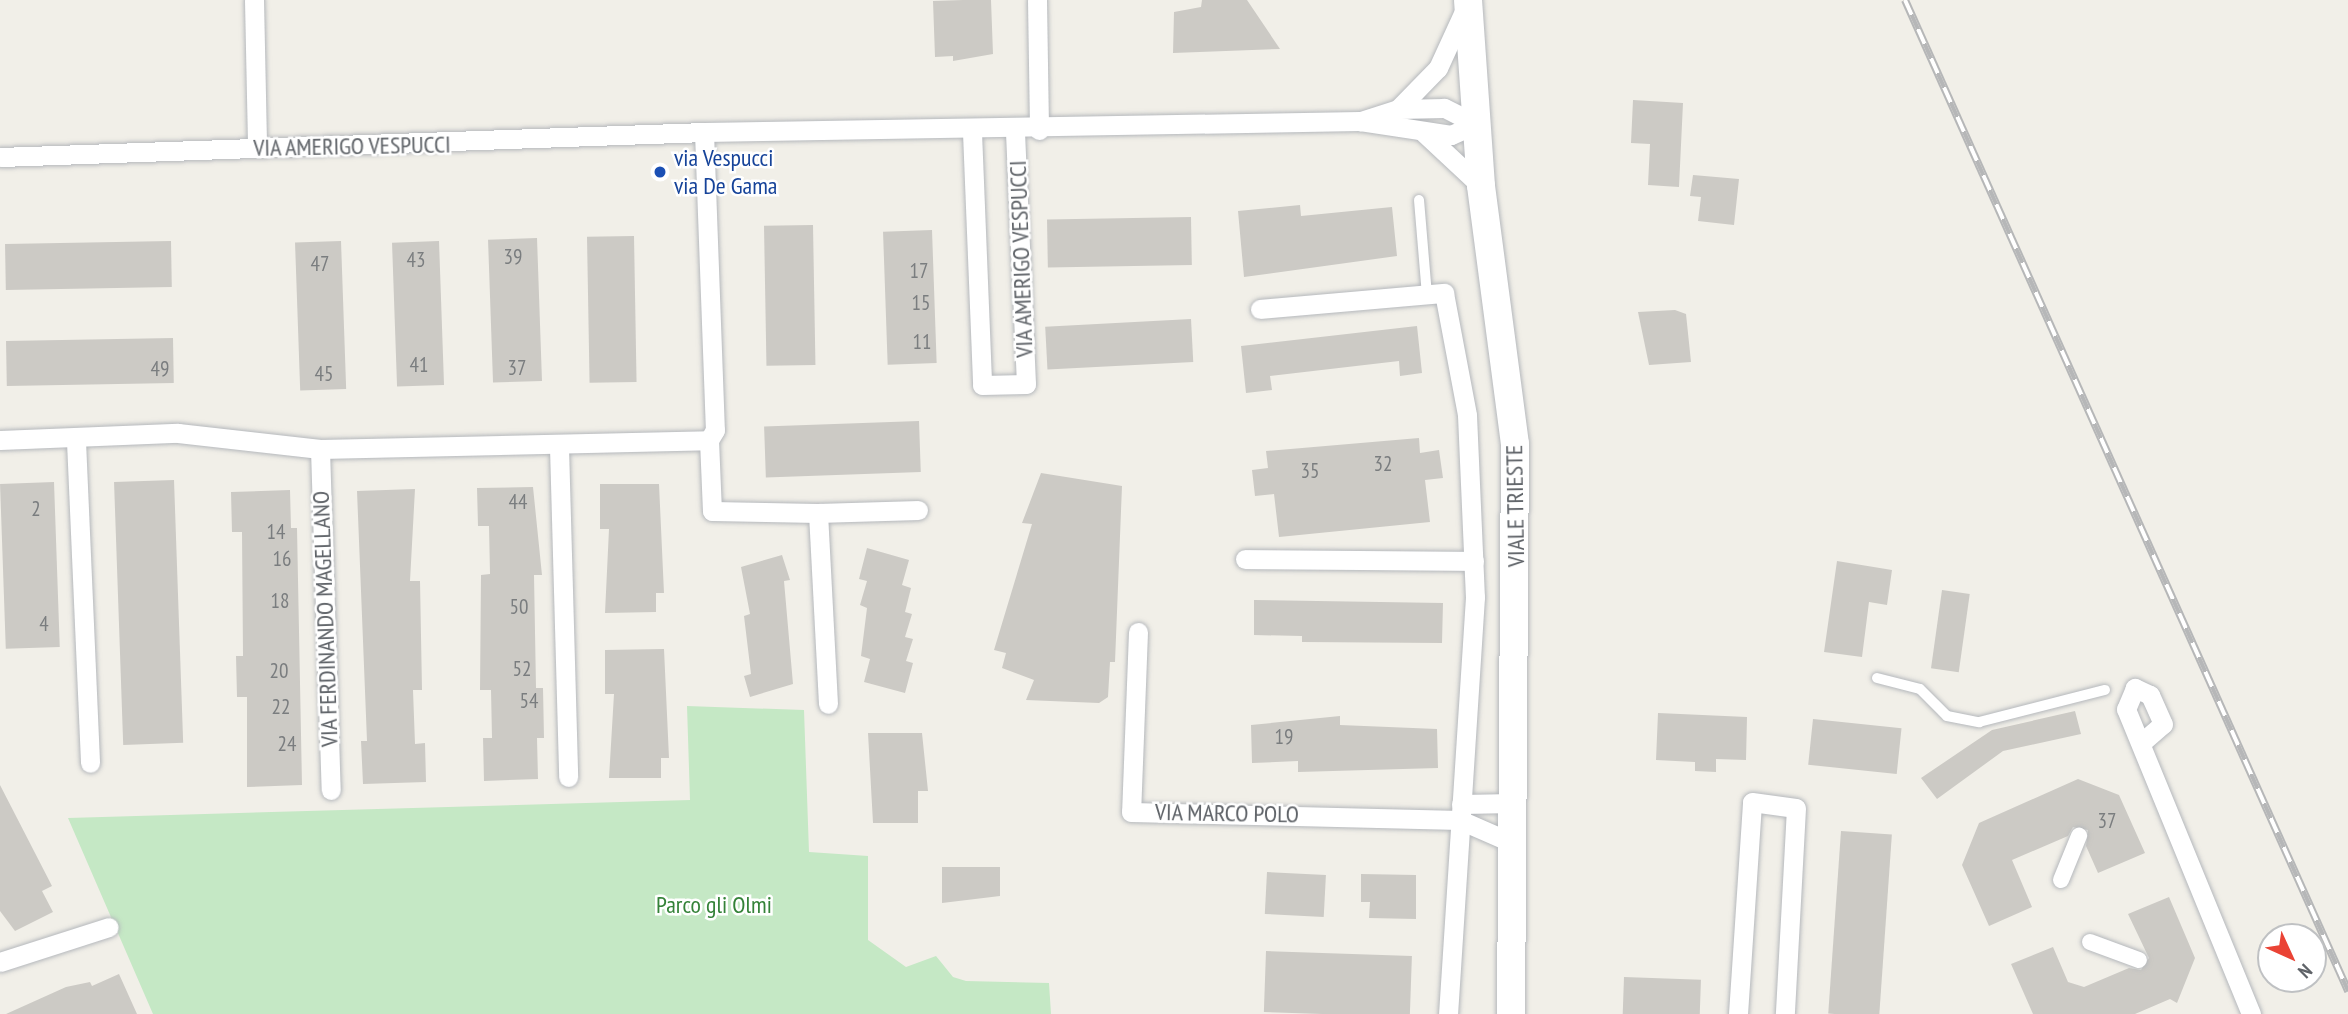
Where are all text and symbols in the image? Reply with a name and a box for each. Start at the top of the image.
street label: VIA AMERIGO VESPUCCI [252,130,452,162]
place label: via Vespucci via De Gama [674,144,777,200]
street label: VIA AMERIGO VESPUCCI [1003,159,1039,359]
marker: via Vespucci via De Gama [652,164,668,180]
house number: 39 [504,244,522,270]
house number: 43 [407,247,425,273]
house number: 47 [311,251,329,277]
house number: 17 [910,258,928,284]
house number: 15 [912,290,930,316]
house number: 11 [913,329,931,355]
house number: 41 [410,352,428,378]
house number: 37 [508,355,526,381]
house number: 49 [151,356,169,382]
house number: 45 [315,361,333,387]
street label: VIALE TRIESTE [1500,444,1530,568]
house number: 32 [1374,451,1392,477]
house number: 35 [1301,458,1319,484]
house number: 44 [509,489,527,515]
street label: VIA FERDINANDO MAGELLANO [306,490,344,748]
house number: 2 [31,496,41,522]
house number: 14 [267,519,285,545]
house number: 16 [273,546,291,572]
house number: 18 [271,588,289,614]
house number: 50 [510,594,528,620]
house number: 4 [39,611,49,637]
house number: 52 [513,656,531,682]
house number: 20 [270,658,288,684]
house number: 54 [520,688,538,714]
house number: 22 [272,694,290,720]
house number: 19 [1275,724,1293,750]
house number: 24 [278,731,296,757]
street label: VIA MARCO POLO [1154,797,1300,829]
house number: 37 [2098,808,2116,834]
park label: Parco gli Olmi [656,891,772,919]
north arrow [2257,923,2327,993]
text: N [2293,959,2318,984]

